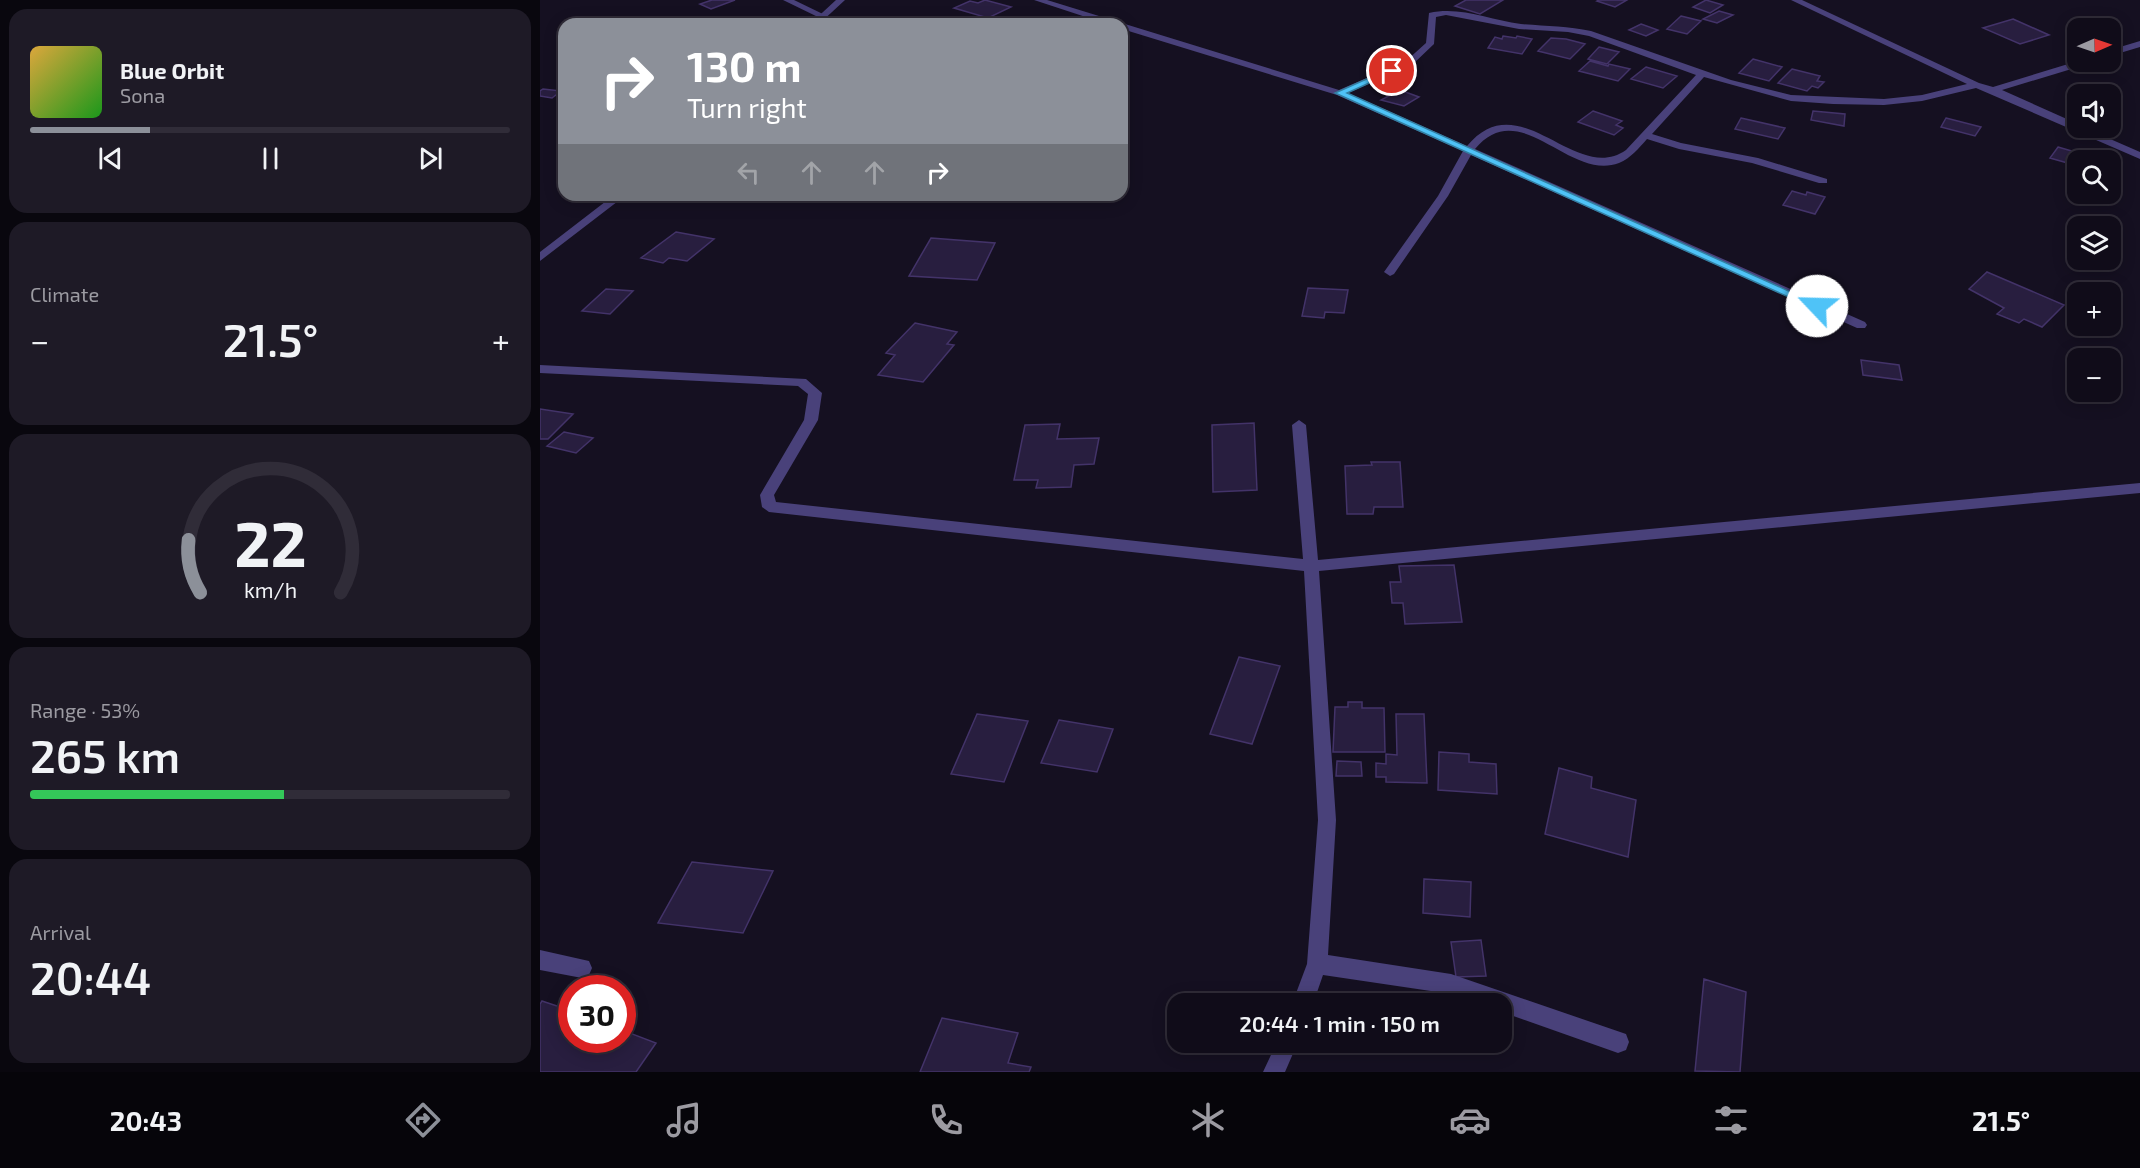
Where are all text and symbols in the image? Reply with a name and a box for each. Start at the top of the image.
north arrow [2067,18,2121,72]
map controls [2067,18,2121,402]
text: 130 m [687,40,802,90]
icon: right [588,42,666,120]
pin [1366,45,1417,96]
icon: arrive [1375,54,1408,87]
text: Blue Orbit [120,57,224,83]
text: Sona [120,83,165,107]
button: sound [2067,84,2121,138]
text: Turn right [687,91,807,123]
icon: previous [94,142,127,175]
icon: pause [254,142,287,175]
icon: next [414,142,447,175]
button: search [2067,150,2121,204]
icon: left [732,156,765,189]
icon: ahead [795,156,828,189]
icon: ahead [858,156,891,189]
icon: right [921,156,954,189]
button: layers [2067,216,2121,270]
position arrow [1785,274,1849,338]
text: Climate [30,282,99,306]
button: + [2067,282,2121,336]
text: 21.5° [223,312,318,366]
text: − [30,320,49,360]
text: + [492,320,510,360]
button: − [2067,348,2121,402]
text: 22 [234,505,306,580]
text: km/h [243,577,297,602]
text: Range · 53% [30,698,140,722]
text: 265 km [30,728,180,782]
text: Arrival [30,920,91,944]
text: 20:44 [30,950,151,1004]
speed limit sign: 30 [558,975,636,1053]
text: 20:44 · 1 min · 150 m [1239,1010,1440,1036]
icon: directions [402,1099,444,1141]
icon: music [663,1099,705,1141]
icon: phone [925,1099,967,1141]
icon: climate [1187,1099,1229,1141]
icon: car [1449,1099,1491,1141]
icon: filters [1710,1099,1752,1141]
text: 20:43 [110,1104,182,1136]
text: 21.5° [1972,1104,2030,1136]

